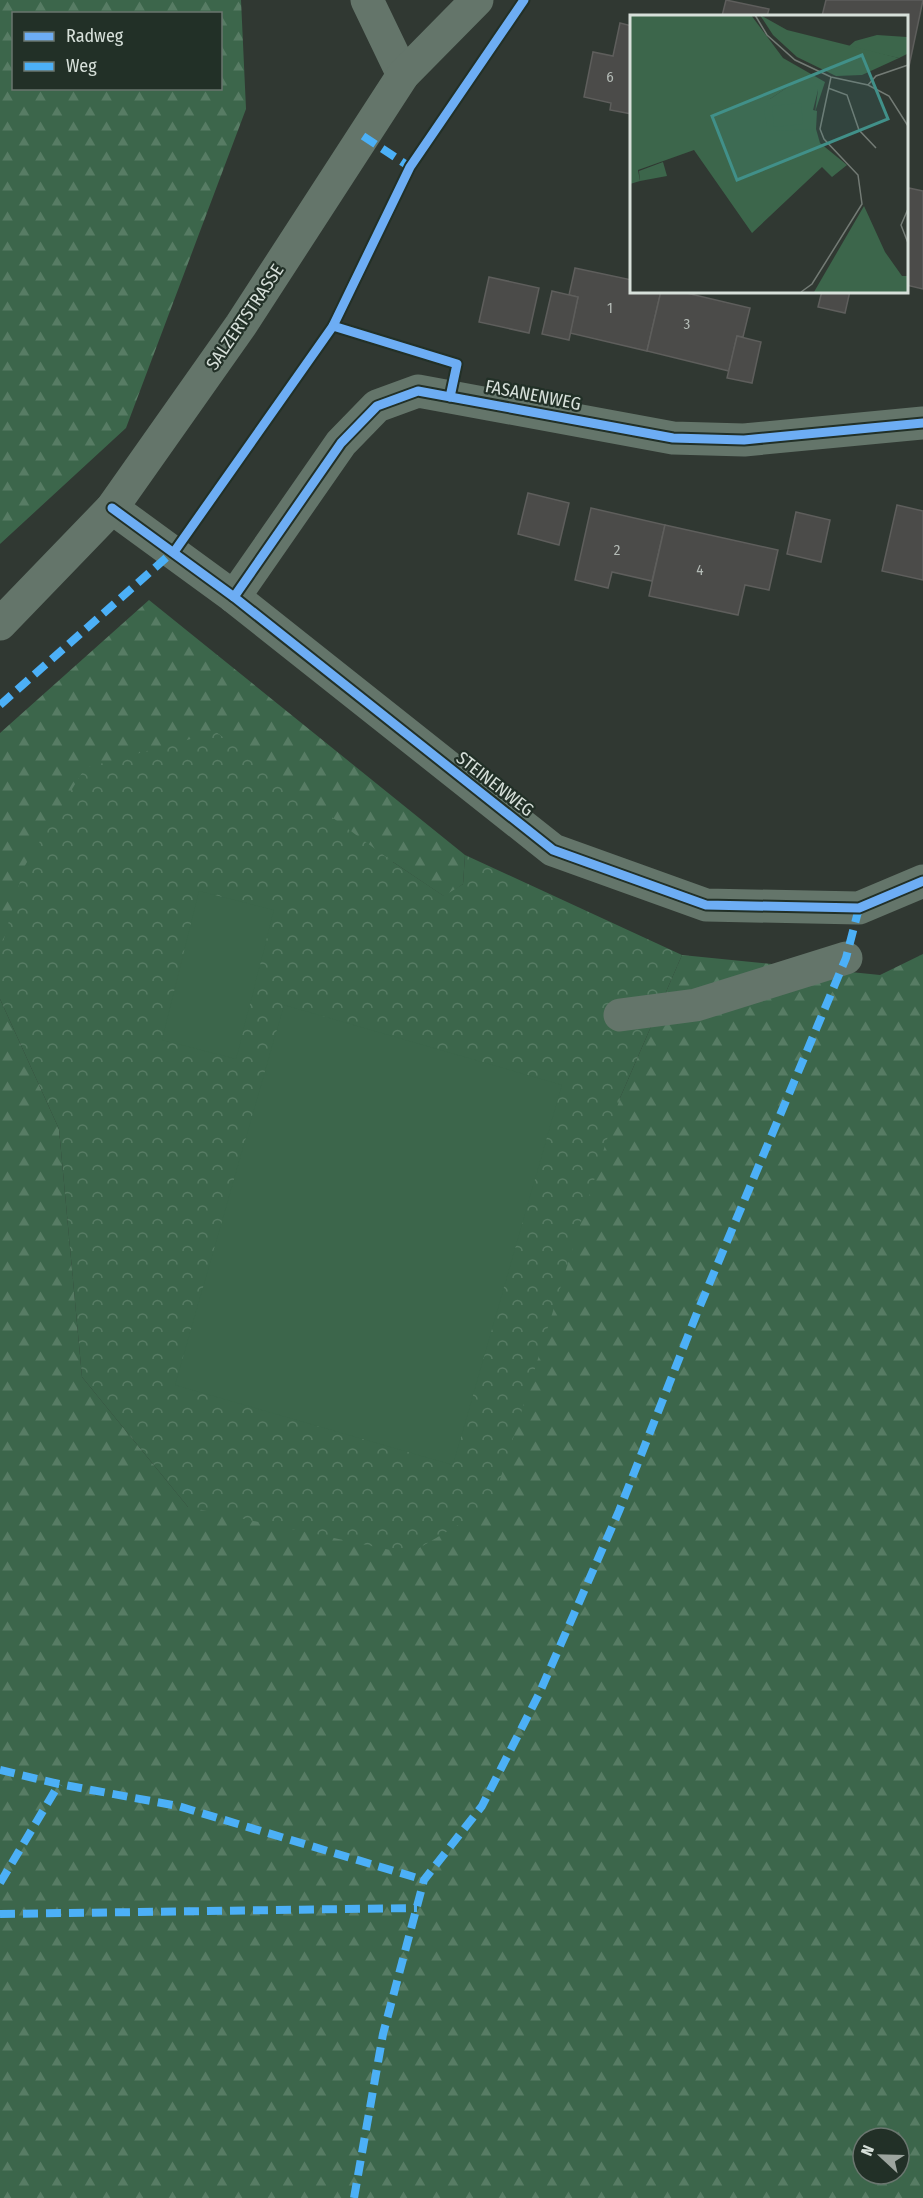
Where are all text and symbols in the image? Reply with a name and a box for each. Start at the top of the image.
legend [12,12,222,90]
inset map [630,15,908,292]
text: Radweg [66,25,124,47]
text: Weg [66,55,97,77]
house number: 6 [606,68,614,86]
street label: SALZERTSTRASSE [202,260,288,374]
house number: 1 [607,299,613,317]
house number: 3 [684,315,691,333]
street label: FASANENWEG [483,375,583,415]
house number: 2 [614,541,621,559]
house number: 4 [696,561,704,579]
street label: STEINENWEG [452,747,538,821]
north arrow [851,2126,911,2186]
text: N [857,2143,878,2159]

